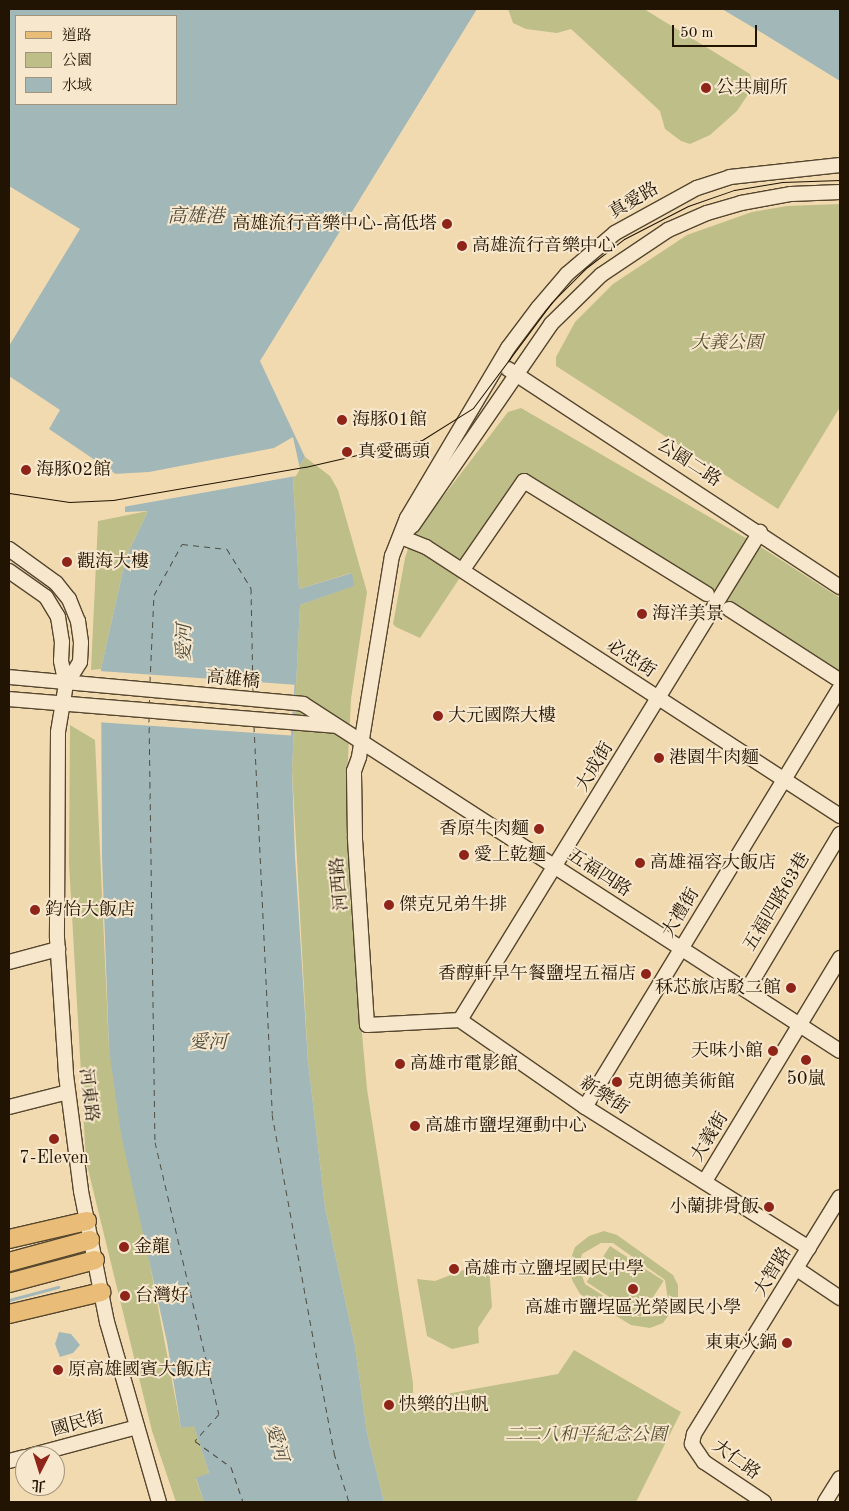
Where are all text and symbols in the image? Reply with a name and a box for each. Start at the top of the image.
legend [15,15,178,105]
scale bar [674,15,759,47]
text: 50 m [680,26,714,41]
text: 道路 [62,29,92,44]
text: 公園 [62,54,92,69]
place label: 公共廁所 [716,77,788,99]
text: 水域 [62,79,92,94]
marker: 公共廁所 [700,82,712,94]
street label: 真愛路 [605,178,663,224]
water label: 高雄港 [168,207,224,229]
place label: 高雄流行音樂中心-高低塔 [232,213,437,235]
marker: 高雄流行音樂中心-高低塔 [441,218,453,230]
place label: 高雄流行音樂中心 [472,235,616,257]
marker: 高雄流行音樂中心 [456,240,468,252]
park label: 大義公園 [691,332,763,354]
place label: 海豚01館 [352,409,427,431]
marker: 海豚01館 [336,414,348,426]
street label: 公園二路 [653,434,725,492]
place label: 真愛碼頭 [358,441,430,463]
marker: 真愛碼頭 [340,445,354,459]
place label: 海豚02館 [36,459,111,481]
marker: 海豚02館 [20,464,32,476]
place label: 觀海大樓 [77,551,149,573]
marker: 觀海大樓 [61,556,73,568]
place label: 海洋美景 [652,603,724,625]
marker: 海洋美景 [636,608,648,620]
water label: 愛河 [174,624,198,662]
street label: 必忠街 [602,635,660,683]
street label: 高雄橋 [205,667,261,693]
place label: 大元國際大樓 [448,705,556,727]
marker: 大元國際大樓 [432,710,444,722]
street label: 大成街 [572,738,618,796]
place label: 港園牛肉麵 [669,747,759,769]
marker: 港園牛肉麵 [653,752,665,764]
place label: 香原牛肉麵 [439,818,529,840]
marker: 香原牛肉麵 [533,823,545,835]
place label: 愛上乾麵 [474,844,546,866]
street label: 五福四路 [563,844,635,902]
marker: 愛上乾麵 [458,849,470,861]
street label: 五福四路63巷 [739,849,815,955]
place label: 高雄福容大飯店 [650,852,776,874]
street label: 河西路 [327,856,353,912]
marker: 高雄福容大飯店 [634,857,646,869]
street label: 大禮街 [658,884,704,942]
place label: 傑克兄弟牛排 [399,894,507,916]
place label: 鈞怡大飯店 [45,899,135,921]
marker: 傑克兄弟牛排 [383,899,395,911]
marker: 鈞怡大飯店 [29,904,41,916]
place label: 香醇軒早午餐鹽埕五福店 [438,963,636,985]
marker: 香醇軒早午餐鹽埕五福店 [640,968,652,980]
place label: 秝芯旅店駁二館 [655,977,781,999]
marker: 秝芯旅店駁二館 [785,982,797,994]
water label: 愛河 [189,1033,227,1055]
place label: 天味小館 [691,1040,763,1062]
marker: 天味小館 [767,1045,779,1057]
place label: 高雄市電影館 [410,1053,518,1075]
marker: 50嵐 [800,1054,812,1066]
marker: 高雄市電影館 [394,1058,406,1070]
street label: 河東路 [74,1067,102,1123]
place label: 50嵐 [787,1068,825,1090]
place label: 克朗德美術館 [627,1071,735,1093]
street label: 新樂街 [575,1072,633,1120]
marker: 克朗德美術館 [611,1076,623,1088]
street label: 大義街 [687,1108,733,1166]
place label: 高雄市鹽埕運動中心 [425,1115,587,1137]
marker: 高雄市鹽埕運動中心 [409,1120,421,1132]
marker: 7-Eleven [48,1133,60,1145]
place label: 7-Eleven [19,1147,89,1169]
place label: 小蘭排骨飯 [669,1196,759,1218]
marker: 小蘭排骨飯 [763,1201,775,1213]
place label: 金龍 [134,1236,170,1258]
marker: 金龍 [118,1241,130,1253]
street label: 大智路 [750,1243,796,1301]
place label: 高雄市立鹽埕國民中學 [464,1258,644,1280]
marker: 高雄市立鹽埕國民中學 [448,1263,460,1275]
marker: 高雄市鹽埕區光榮國民小學 [627,1283,639,1295]
place label: 台灣好 [135,1285,189,1307]
marker: 台灣好 [119,1290,131,1302]
place label: 高雄市鹽埕區光榮國民小學 [525,1297,741,1319]
place label: 東東火鍋 [705,1332,777,1354]
marker: 東東火鍋 [781,1337,793,1349]
place label: 原高雄國賓大飯店 [68,1359,212,1381]
marker: 原高雄國賓大飯店 [52,1364,64,1376]
place label: 快樂的出帆 [399,1394,489,1416]
marker: 快樂的出帆 [383,1399,395,1411]
street label: 國民街 [49,1407,107,1441]
water label: 愛河 [259,1422,291,1464]
park label: 二二八和平紀念公園 [505,1424,667,1446]
street label: 大仁路 [708,1435,764,1485]
north arrow [15,1446,65,1496]
text: 北 [31,1477,46,1493]

